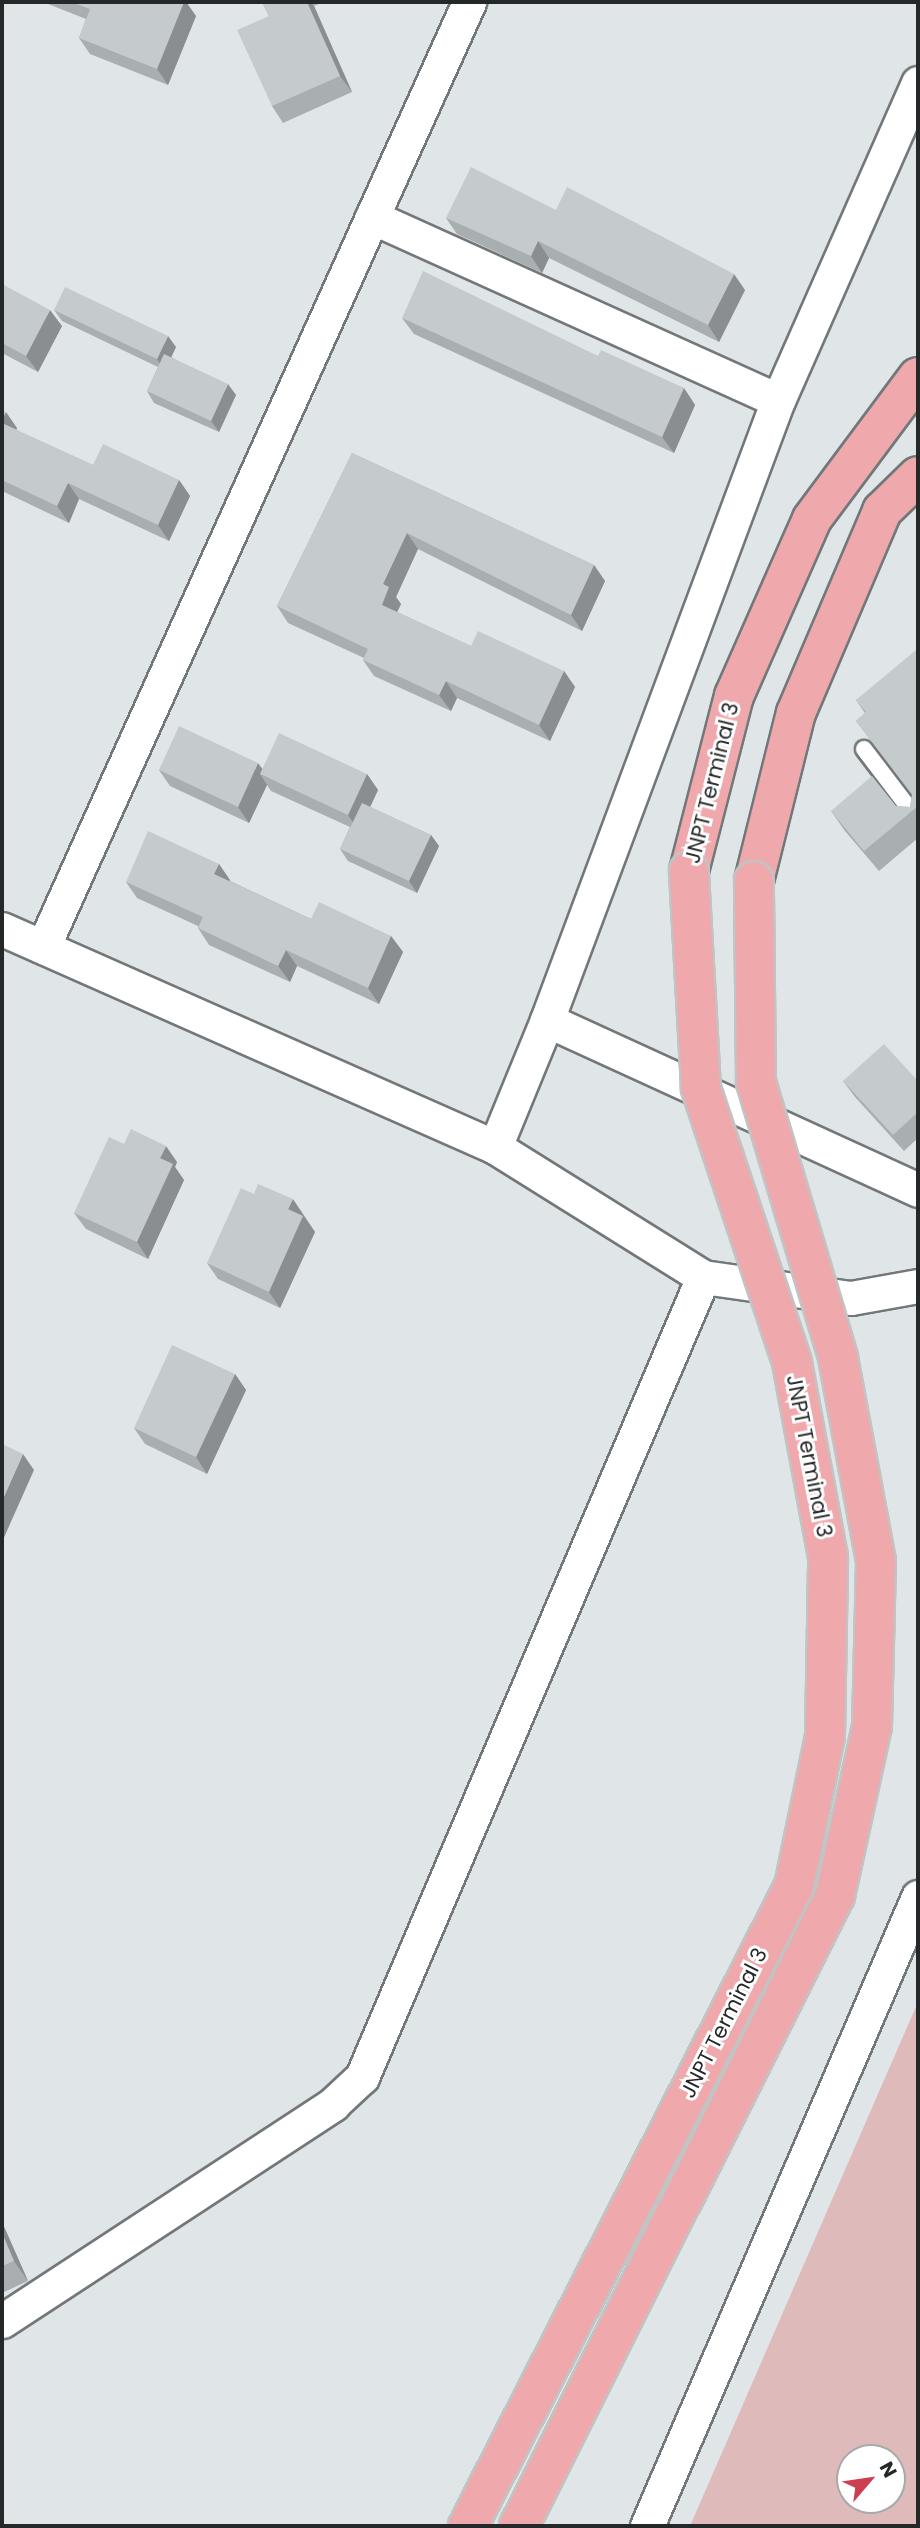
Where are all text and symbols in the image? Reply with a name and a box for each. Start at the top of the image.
street label: JNPT Terminal 3 [680,700,744,866]
street label: JNPT Terminal 3 [781,1373,837,1539]
street label: JNPT Terminal 3 [675,1944,773,2102]
north arrow [836,2444,906,2514]
text: N [873,2457,903,2482]

